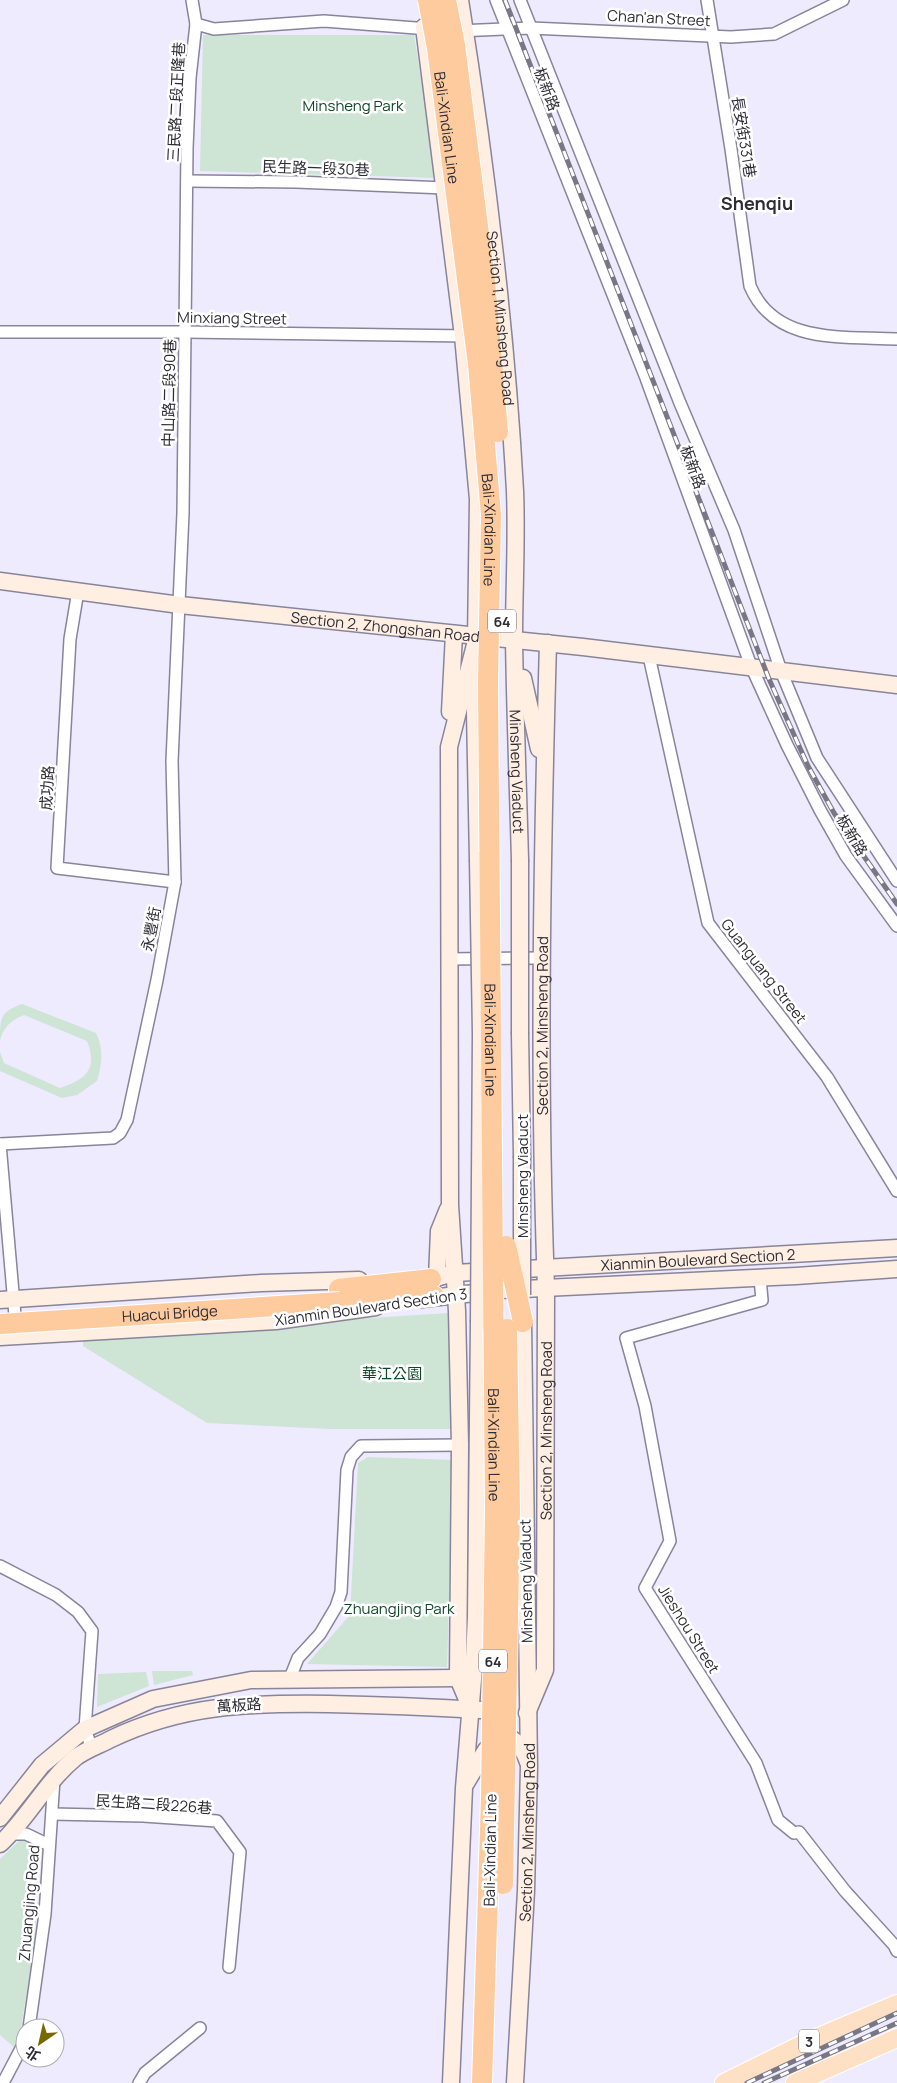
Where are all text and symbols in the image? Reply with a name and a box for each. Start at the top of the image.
street label: Chan'an Street [607,5,711,31]
street label: 三民路二段正隆巷 [162,42,190,162]
street label: 板新路 [529,64,565,114]
street label: Bali-Xindian Line [430,70,465,185]
park label: Minsheng Park [302,95,404,116]
street label: 長安街331巷 [727,95,761,179]
street label: 民生路一段30巷 [262,156,370,180]
district label: Shenqiu [721,191,793,215]
street label: Section 1, Minsheng Road [482,230,520,407]
street label: Minxiang Street [177,307,287,329]
street label: 中山路二段90巷 [158,339,180,447]
street label: 板新路 [675,442,711,492]
street label: Bali-Xindian Line [477,473,502,587]
street label: Section 2, Zhongshan Road [290,606,481,647]
road number: 64 [488,610,516,632]
street label: Minsheng Viaduct [505,709,530,834]
street label: 成功路 [35,765,59,811]
street label: 板新路 [831,810,873,860]
street label: 永豐街 [136,905,166,953]
street label: Guanguang Street [716,914,812,1028]
street label: Section 2, Minsheng Road [531,936,552,1115]
street label: Bali-Xindian Line [480,983,502,1097]
street label: Minsheng Viaduct [512,1114,533,1238]
street label: Xianmin Boulevard Section 2 [600,1243,796,1275]
street label: Xianmin Boulevard Section 3 [273,1283,469,1331]
street label: Huacui Bridge [121,1299,218,1327]
street label: Section 2, Minsheng Road [535,1341,556,1520]
park label: 華江公園 [362,1363,422,1384]
street label: Bali-Xindian Line [483,1388,505,1502]
street label: Minsheng Viaduct [514,1519,538,1643]
street label: Jieshou Street [653,1581,725,1677]
park label: Zhuangjing Park [343,1598,455,1619]
road number: 64 [479,1650,507,1672]
street label: 萬板路 [216,1693,262,1717]
street label: Section 2, Minsheng Road [514,1743,540,1922]
street label: 民生路二段226巷 [95,1789,213,1819]
street label: Bali-Xindian Line [479,1793,501,1907]
street label: Zhuangjing Road [13,1844,45,1962]
north arrow [15,2018,65,2068]
road number: 3 [799,2030,819,2052]
text: 北 [21,2042,44,2066]

